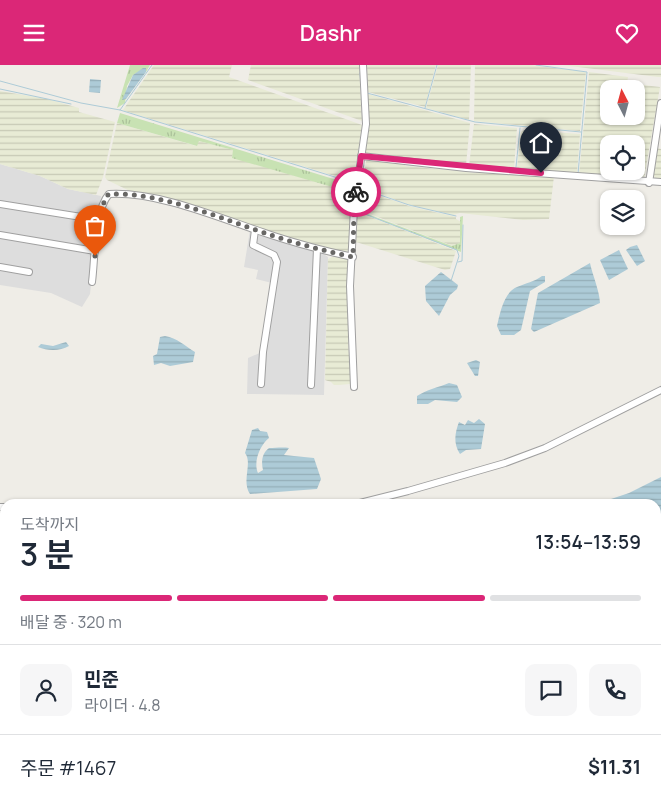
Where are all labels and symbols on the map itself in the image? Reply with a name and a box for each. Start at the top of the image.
north arrow [600,80,645,125]
pin [520,122,562,173]
courier [331,167,381,217]
pin [74,205,116,256]

